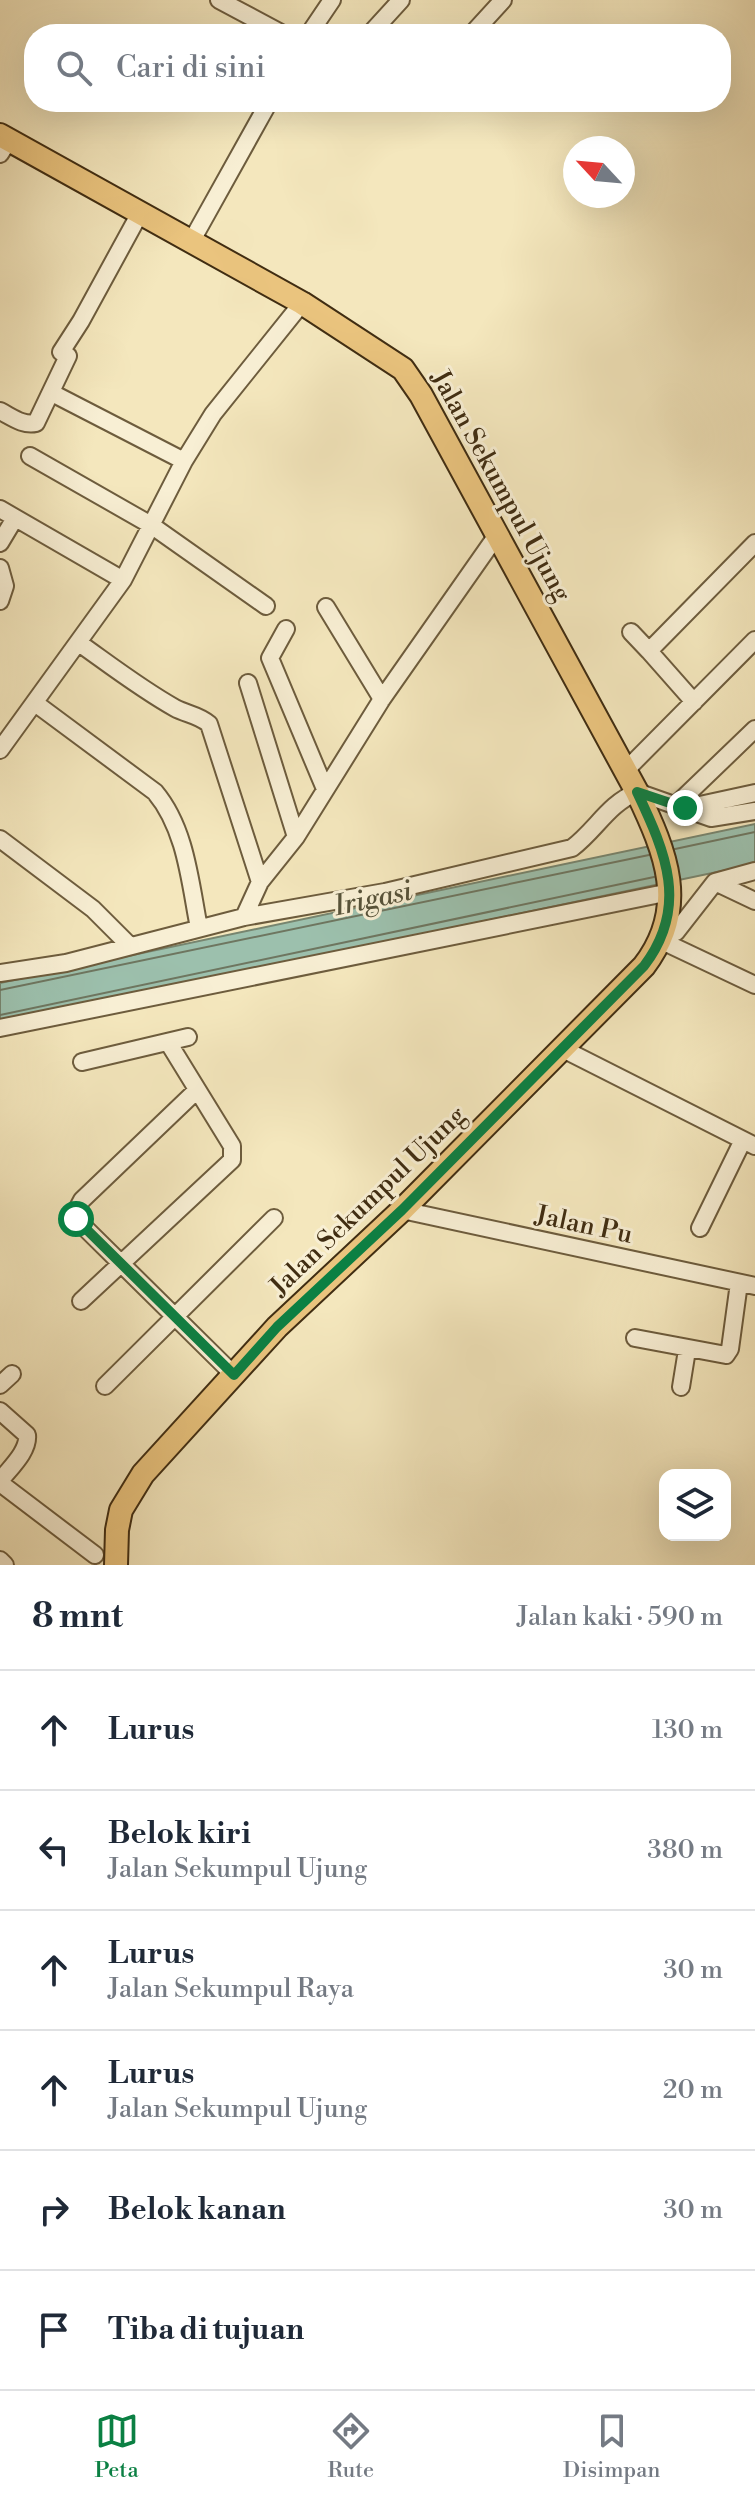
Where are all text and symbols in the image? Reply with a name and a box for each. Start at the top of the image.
search box [24,24,731,112]
icon: search [52,46,96,90]
text: Cari di sini [116,49,265,87]
north arrow [563,136,635,208]
street label: Jalan Sekumpul Ujung [424,364,578,608]
route end [667,790,703,826]
water label: Irigasi [330,874,416,925]
street label: Jalan Sekumpul Ujung [263,1099,473,1303]
street label: Jalan Pu [531,1199,636,1251]
route start [58,1201,94,1237]
map controls [659,1469,731,1541]
button: layers [659,1469,731,1541]
text: 8 mnt [32,1596,123,1638]
text: Jalan kaki · 590 m [517,1601,723,1633]
icon: ahead [32,1708,76,1752]
text: Lurus [108,1711,194,1749]
text: 130 m [652,1714,723,1746]
text: Belok kiri [108,1815,251,1853]
icon: left [32,1828,76,1872]
text: 380 m [647,1834,723,1866]
text: Jalan Sekumpul Ujung [108,1853,368,1885]
text: Lurus [108,1935,194,1973]
icon: ahead [32,1948,76,1992]
text: 30 m [663,1954,723,1986]
text: Jalan Sekumpul Raya [108,1973,354,2005]
text: Lurus [108,2055,194,2093]
icon: ahead [32,2068,76,2112]
text: 20 m [663,2074,723,2106]
text: Jalan Sekumpul Ujung [108,2093,368,2125]
icon: right [32,2188,76,2232]
text: Belok kanan [108,2191,286,2229]
text: 30 m [663,2194,723,2226]
icon: arrive [32,2308,76,2352]
text: Tiba di tujuan [108,2311,304,2349]
tab: Peta [95,2409,139,2484]
tab: Rute [328,2409,374,2484]
tab: Disimpan [563,2409,660,2484]

